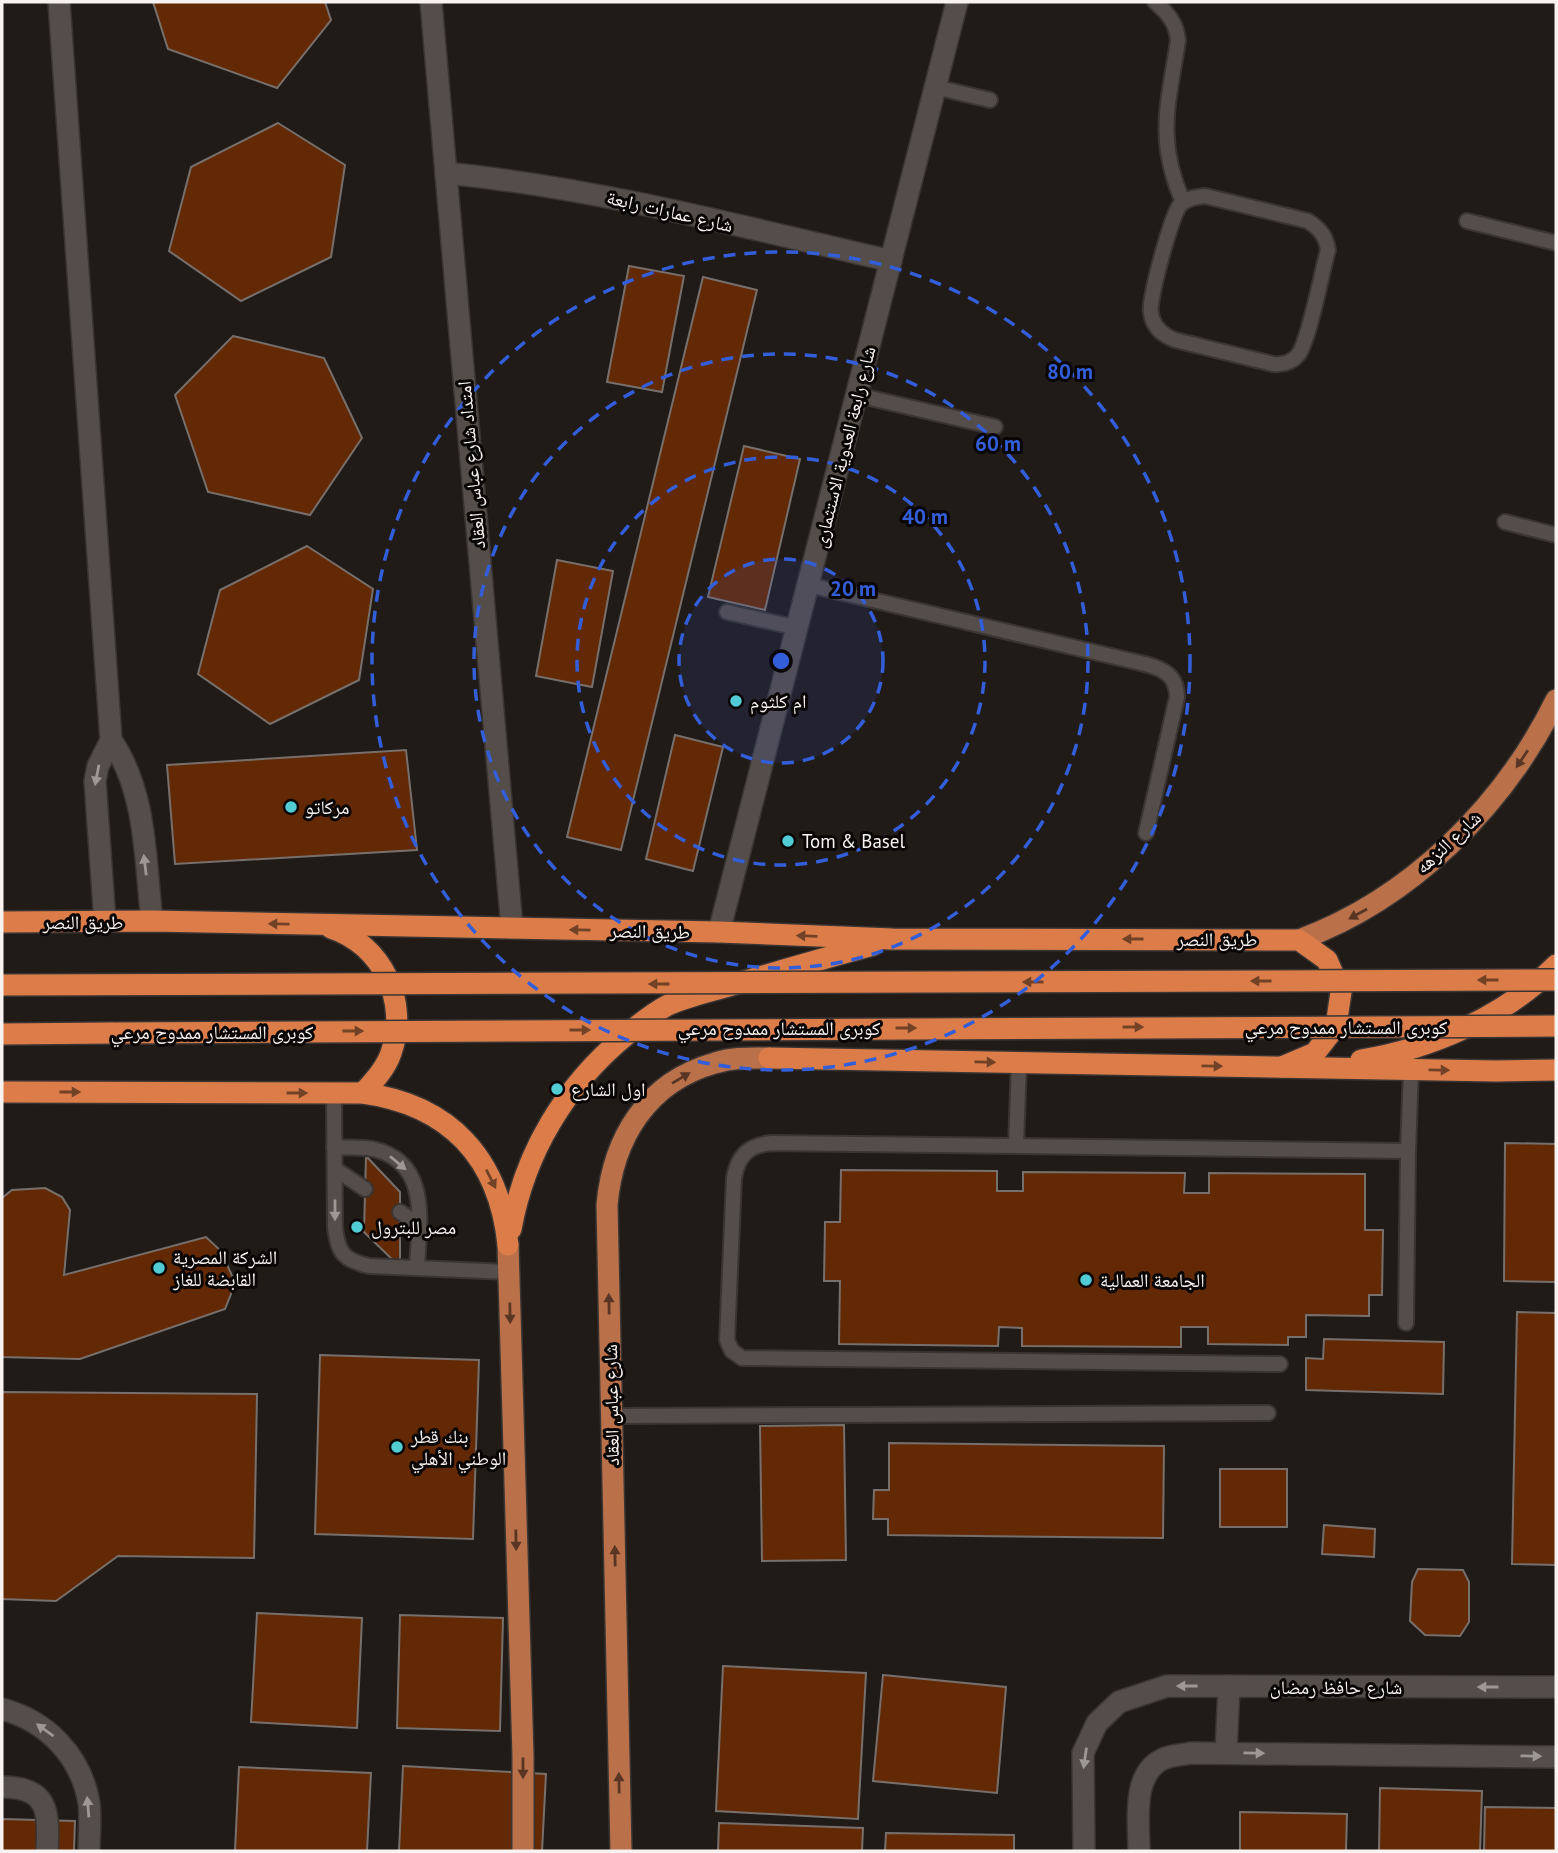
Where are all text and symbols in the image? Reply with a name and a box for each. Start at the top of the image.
street label: شارع عمارات رابعة [605,185,735,237]
street label: شارع رابعة العدوية الاستثمارى [807,344,881,550]
text: 80 m [1047,358,1093,385]
street label: امتداد شارع عباس العقاد [452,380,490,550]
text: 60 m [975,430,1021,457]
text: 40 m [902,503,948,530]
text: 20 m [830,575,876,602]
centre of rings [769,649,793,673]
place label: ام كلثوم [750,689,806,715]
marker: ام كلثوم [728,693,744,709]
one-way arrow [1515,750,1529,768]
one-way arrow [91,764,102,786]
place label: مركاتو [305,795,349,819]
marker: مركاتو [283,799,299,815]
street label: شارع النزهه [1410,806,1486,878]
place label: Tom & Basel [802,829,906,853]
marker: Tom & Basel [780,833,796,849]
one-way arrow [139,853,150,875]
one-way arrow [1348,908,1368,919]
street label: طريق النصر [42,910,123,934]
one-way arrow [268,918,290,930]
street label: طريق النصر [609,918,690,944]
one-way arrow [569,924,591,936]
street label: طريق النصر [1176,927,1257,951]
one-way arrow [796,930,818,941]
one-way arrow [1121,933,1143,945]
one-way arrow [1477,974,1499,986]
one-way arrow [1249,975,1271,987]
one-way arrow [1022,976,1044,988]
one-way arrow [647,978,669,990]
street label: كوبرى المستشار ممدوح مرعي [1245,1015,1447,1043]
street label: كوبرى المستشار ممدوح مرعي [678,1016,880,1044]
street label: كوبرى المستشار ممدوح مرعي [111,1020,313,1048]
one-way arrow [1123,1021,1145,1033]
one-way arrow [895,1022,917,1034]
one-way arrow [570,1024,592,1036]
one-way arrow [342,1025,364,1037]
one-way arrow [974,1056,996,1067]
one-way arrow [1201,1060,1223,1072]
one-way arrow [1429,1064,1451,1076]
one-way arrow [671,1072,690,1085]
place label: اول الشارع [571,1077,646,1101]
marker: اول الشارع [549,1081,565,1097]
one-way arrow [59,1086,81,1098]
one-way arrow [287,1087,309,1099]
one-way arrow [390,1155,407,1170]
one-way arrow [486,1169,497,1189]
one-way arrow [329,1199,341,1221]
place label: مصر للبترول [371,1215,456,1239]
marker: مصر للبترول [349,1219,365,1235]
place label: الشركة المصرية القابضة للغاز [172,1245,277,1291]
marker: الشركة المصرية القابضة للغاز [151,1260,167,1276]
place label: الجامعة العمالية [1100,1268,1205,1292]
marker: الجامعة العمالية [1078,1272,1094,1288]
one-way arrow [604,1292,615,1314]
one-way arrow [504,1302,515,1324]
street label: شارع عباس العقاد [598,1344,624,1466]
place label: بنك قطر الوطني الأهلي [410,1424,506,1474]
marker: بنك قطر الوطني الأهلي [389,1439,405,1455]
one-way arrow [510,1530,521,1552]
one-way arrow [609,1544,620,1566]
street label: شارع حافظ رمضان [1270,1675,1402,1699]
one-way arrow [1176,1680,1198,1692]
one-way arrow [1477,1681,1499,1693]
one-way arrow [36,1723,54,1737]
one-way arrow [1079,1747,1090,1769]
one-way arrow [1243,1747,1265,1759]
one-way arrow [1520,1751,1542,1762]
one-way arrow [517,1757,529,1779]
one-way arrow [614,1772,625,1794]
one-way arrow [82,1796,93,1818]

